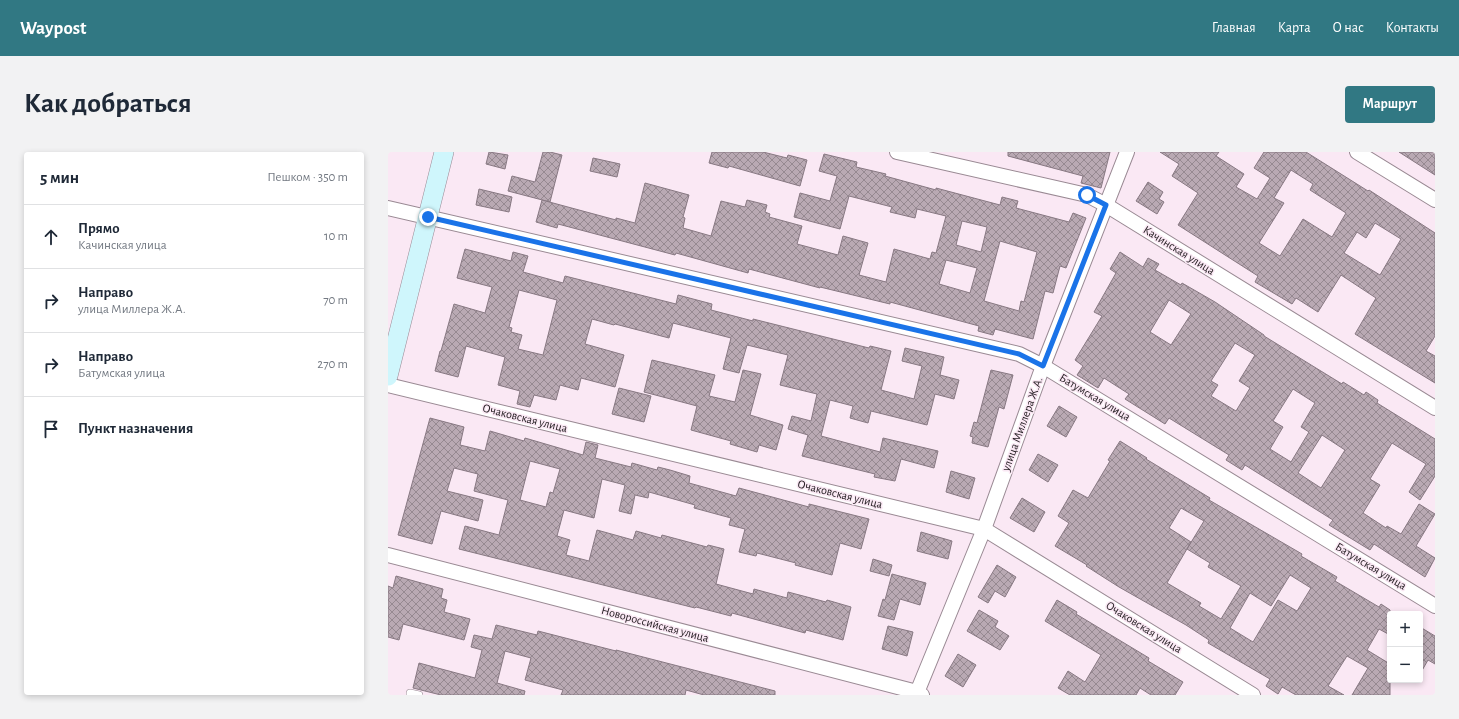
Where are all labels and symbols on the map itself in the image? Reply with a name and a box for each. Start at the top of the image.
route start [1078,186,1096,204]
route end [419,208,437,226]
street label: Качинская улица [1141,223,1217,278]
street label: Батумская улица [1057,371,1133,424]
street label: улица Миллера Ж.А. [999,375,1046,474]
street label: Очаковская улица [481,402,569,435]
street label: Очаковская улица [796,478,884,511]
street label: Батумская улица [1333,540,1409,593]
street label: Очаковская улица [1103,599,1185,656]
street label: Новороссийская улица [600,604,711,645]

